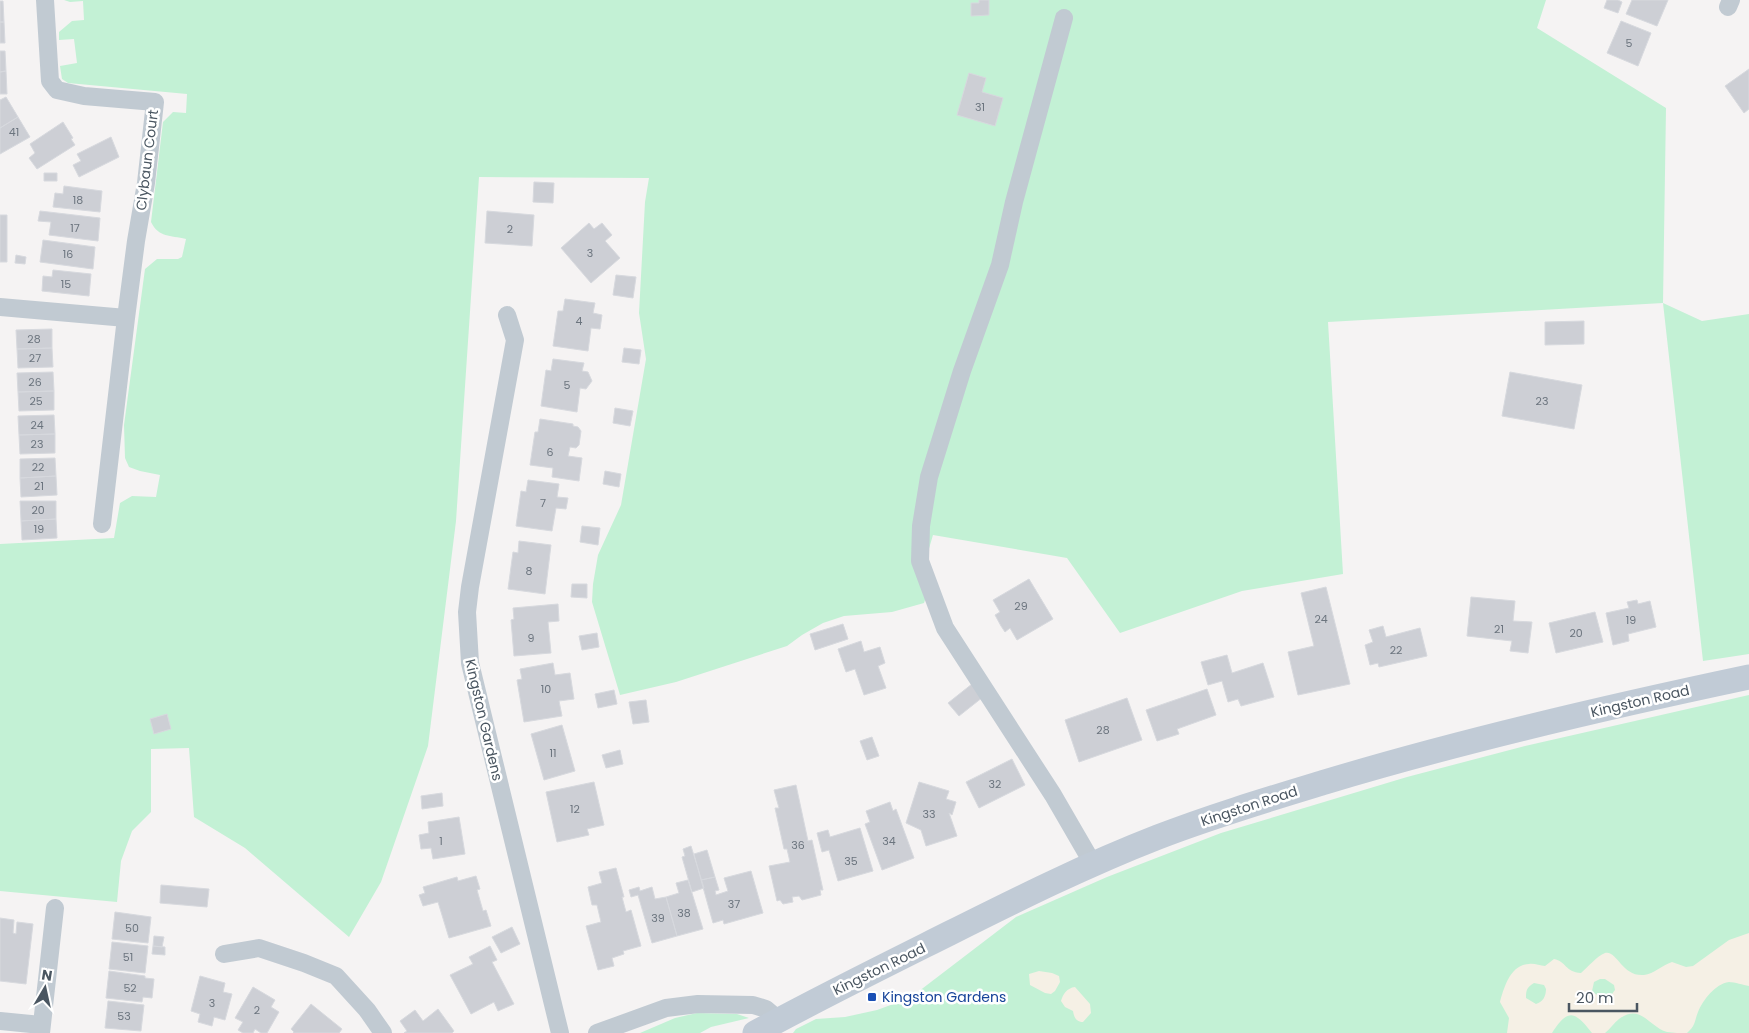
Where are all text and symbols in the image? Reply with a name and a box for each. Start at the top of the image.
house number: 5 [1626,35,1633,51]
house number: 31 [975,99,985,115]
street label: Clybaun Court [131,108,163,212]
house number: 41 [9,124,19,140]
house number: 18 [73,192,83,208]
house number: 17 [70,220,80,236]
house number: 2 [507,221,513,237]
house number: 3 [587,245,593,261]
house number: 16 [63,246,73,262]
house number: 15 [61,276,71,292]
house number: 4 [576,313,583,329]
house number: 28 [27,331,41,347]
house number: 27 [29,350,41,366]
house number: 26 [28,374,42,390]
house number: 5 [564,377,571,393]
house number: 25 [29,393,43,409]
house number: 23 [1536,393,1548,409]
house number: 24 [30,417,44,433]
house number: 23 [31,436,43,452]
house number: 6 [547,444,554,460]
house number: 22 [32,459,44,475]
house number: 21 [34,478,44,494]
house number: 7 [540,495,546,511]
house number: 20 [31,502,45,518]
house number: 19 [34,521,44,537]
house number: 8 [526,563,533,579]
house number: 29 [1014,598,1028,614]
house number: 24 [1314,611,1328,627]
house number: 19 [1626,612,1636,628]
house number: 21 [1494,621,1504,637]
house number: 20 [1569,625,1583,641]
house number: 9 [528,630,535,646]
house number: 22 [1390,642,1402,658]
street label: Kingston Gardens [460,657,508,783]
street label: Kingston Road [1589,680,1691,722]
house number: 10 [541,681,551,697]
house number: 28 [1096,722,1110,738]
house number: 11 [549,745,557,761]
house number: 32 [989,776,1001,792]
street label: Kingston Road [1198,781,1300,831]
house number: 12 [570,801,580,817]
house number: 33 [923,806,935,822]
house number: 1 [439,833,443,849]
house number: 34 [882,833,896,849]
house number: 36 [791,837,805,853]
house number: 35 [844,853,858,869]
house number: 37 [728,896,740,912]
house number: 38 [677,905,691,921]
house number: 39 [651,910,665,926]
house number: 50 [125,920,139,936]
street label: Kingston Road [829,938,929,1000]
house number: 51 [123,949,133,965]
north arrow [20,963,70,1013]
text: N [40,964,54,986]
house number: 52 [123,980,137,996]
scale bar [1569,980,1636,1012]
place label: Kingston Gardens [882,987,1006,1007]
text: 20 m [1576,987,1614,1008]
marker: Kingston Gardens [866,991,878,1003]
house number: 3 [209,995,215,1011]
house number: 2 [254,1002,260,1018]
house number: 53 [117,1008,131,1024]

